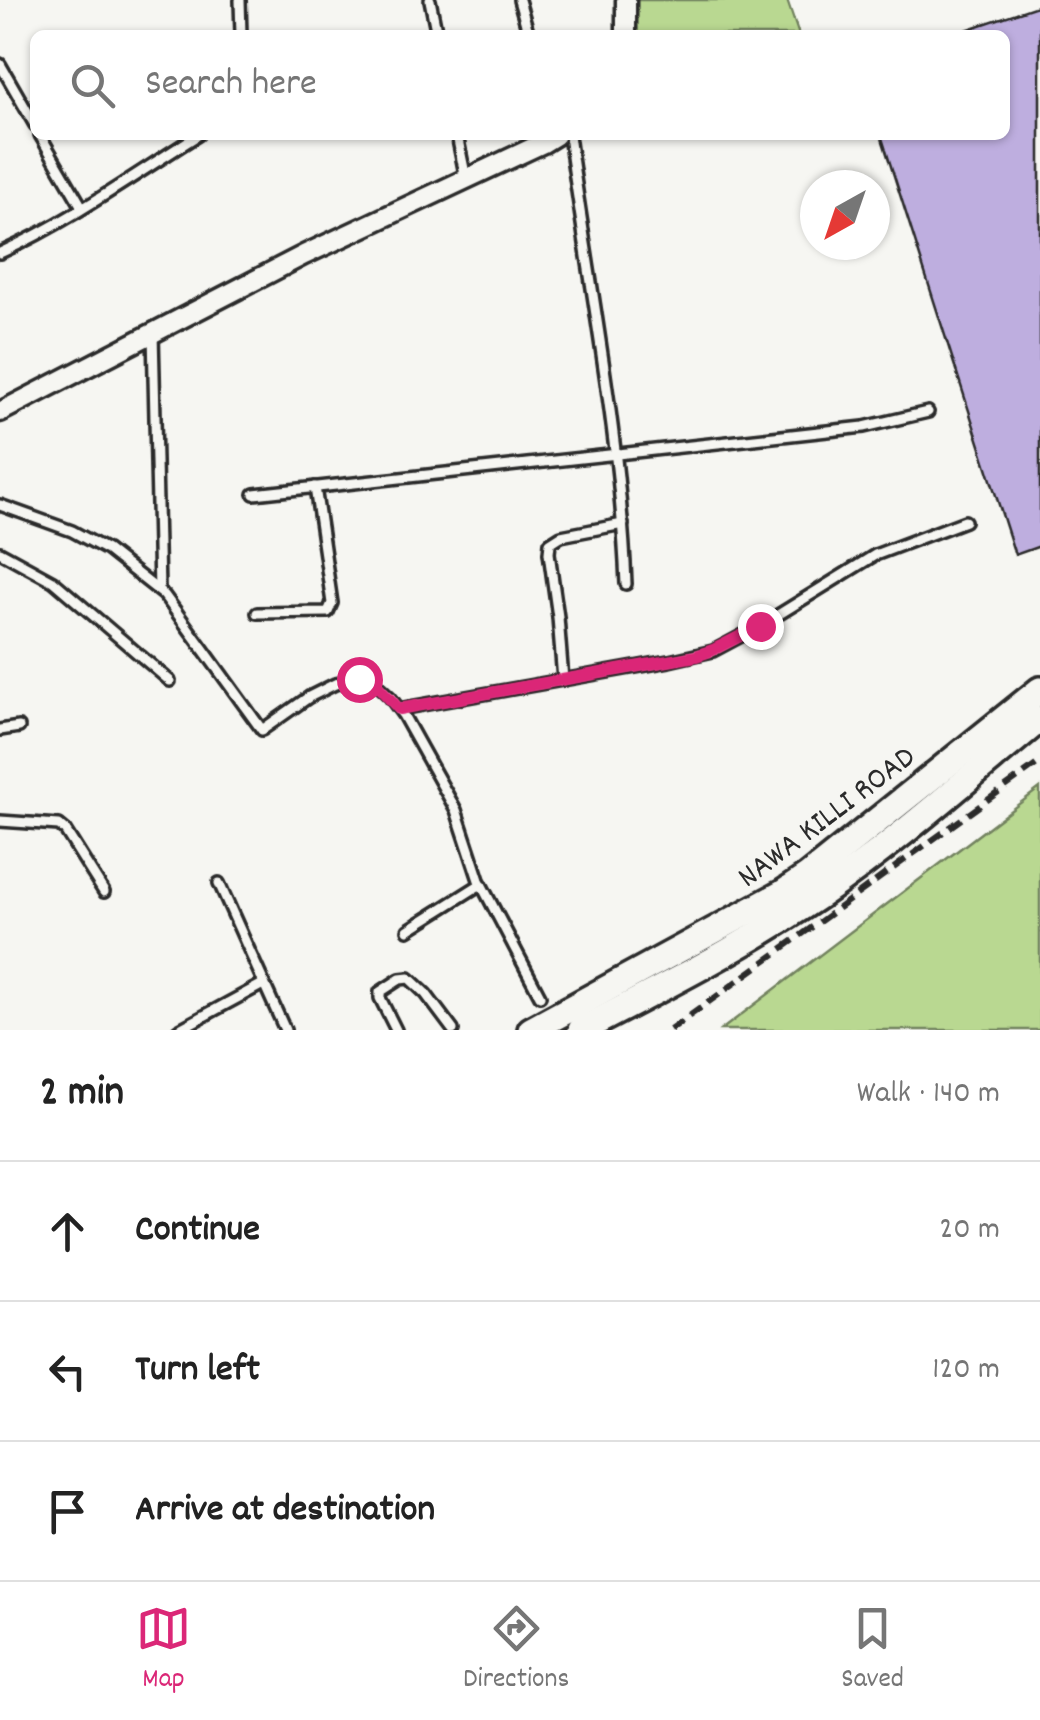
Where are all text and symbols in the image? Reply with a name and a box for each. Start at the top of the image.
search box [30,30,1010,140]
icon: search [65,58,120,113]
text: Search here [145,58,317,113]
north arrow [800,170,890,260]
route end [738,604,784,650]
route start [337,657,383,703]
street label: NAWA KILLI ROAD [729,737,927,901]
text: 2 min [40,1065,124,1125]
text: Walk · 140 m [857,1072,1000,1118]
icon: ahead [40,1204,95,1259]
text: Continue [135,1204,260,1259]
text: 20 m [939,1208,1000,1254]
icon: left [40,1344,95,1399]
text: Turn left [135,1344,260,1399]
text: 120 m [932,1348,1000,1394]
icon: arrive [40,1484,95,1539]
text: Arrive at destination [135,1484,435,1539]
tab: Map [136,1601,191,1701]
tab: Directions [463,1601,569,1701]
tab: Saved [841,1601,904,1701]

